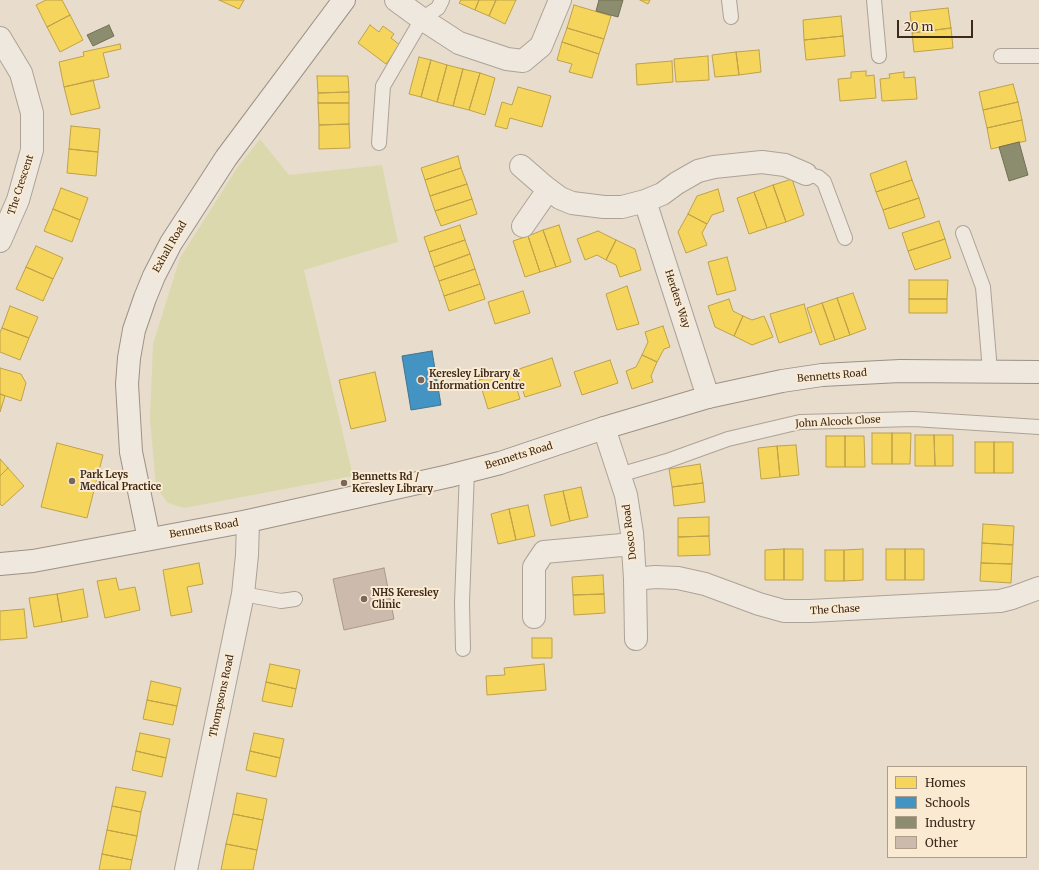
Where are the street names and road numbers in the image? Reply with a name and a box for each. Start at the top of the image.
street label: The Crescent [6,153,36,217]
street label: Exhall Road [151,219,189,275]
street label: Herders Way [662,268,692,330]
street label: Bennetts Road [797,367,867,385]
street label: John Alcock Close [795,414,881,430]
street label: Bennetts Road [484,440,554,472]
street label: Dosco Road [621,504,639,560]
street label: Bennetts Road [168,517,240,541]
street label: The Chase [810,603,860,617]
street label: Thompsons Road [207,654,237,738]

